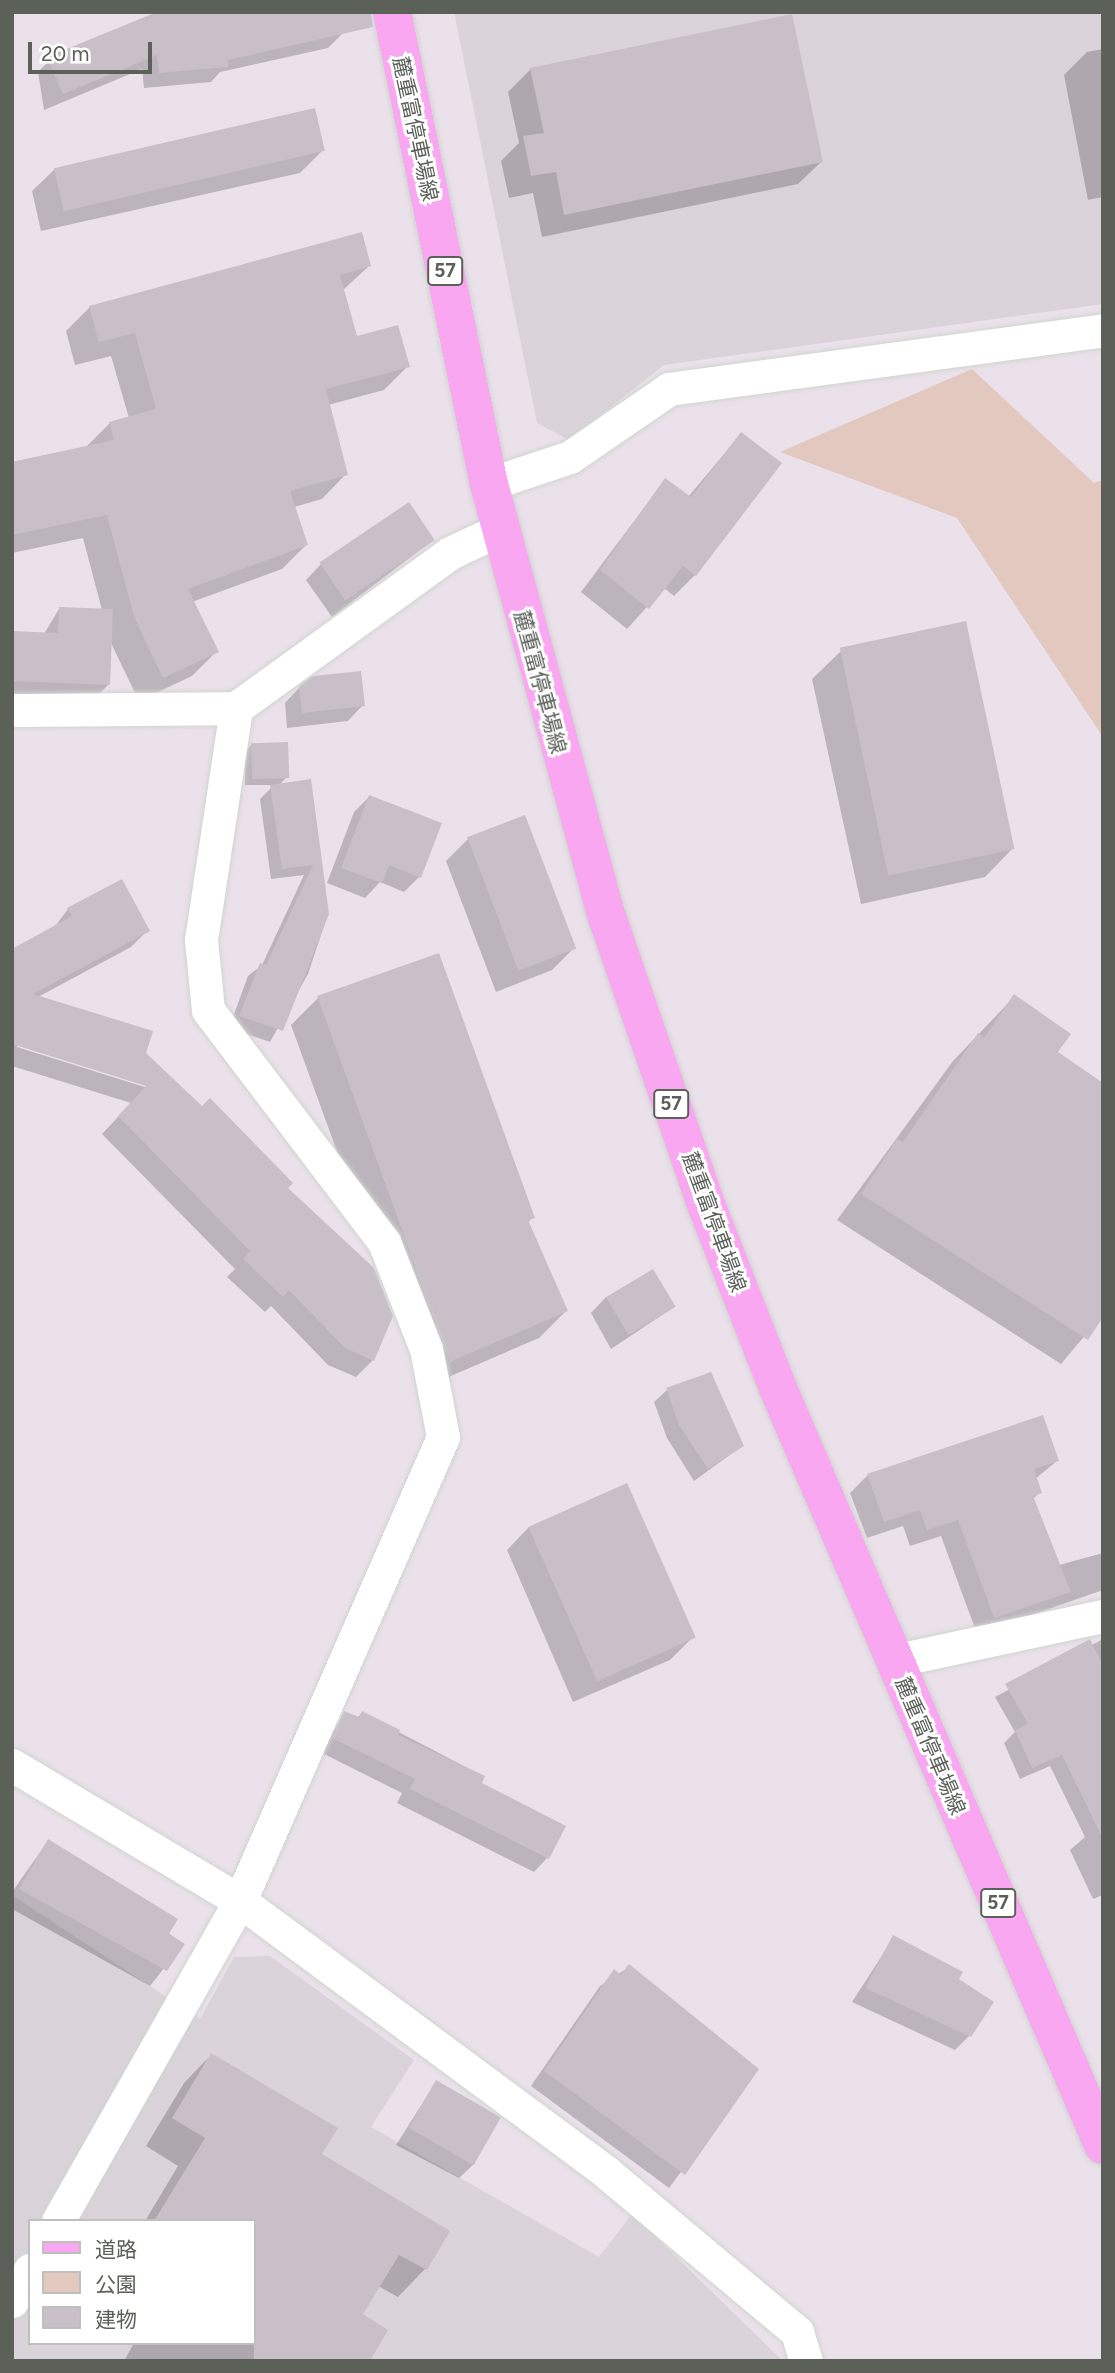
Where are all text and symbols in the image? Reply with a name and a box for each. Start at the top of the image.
scale bar [32,28,156,72]
text: 20 m [41,41,89,66]
street label: 麓重富停車場線 [387,54,443,204]
road number: 57 [426,256,464,286]
street label: 麓重富停車場線 [509,608,571,756]
road number: 57 [652,1088,690,1120]
street label: 麓重富停車場線 [677,1149,751,1295]
street label: 麓重富停車場線 [890,1673,970,1819]
road number: 57 [979,1887,1017,1918]
legend [28,2219,256,2345]
text: 道路 [95,2237,137,2262]
text: 公園 [95,2272,137,2297]
text: 建物 [95,2307,137,2332]

